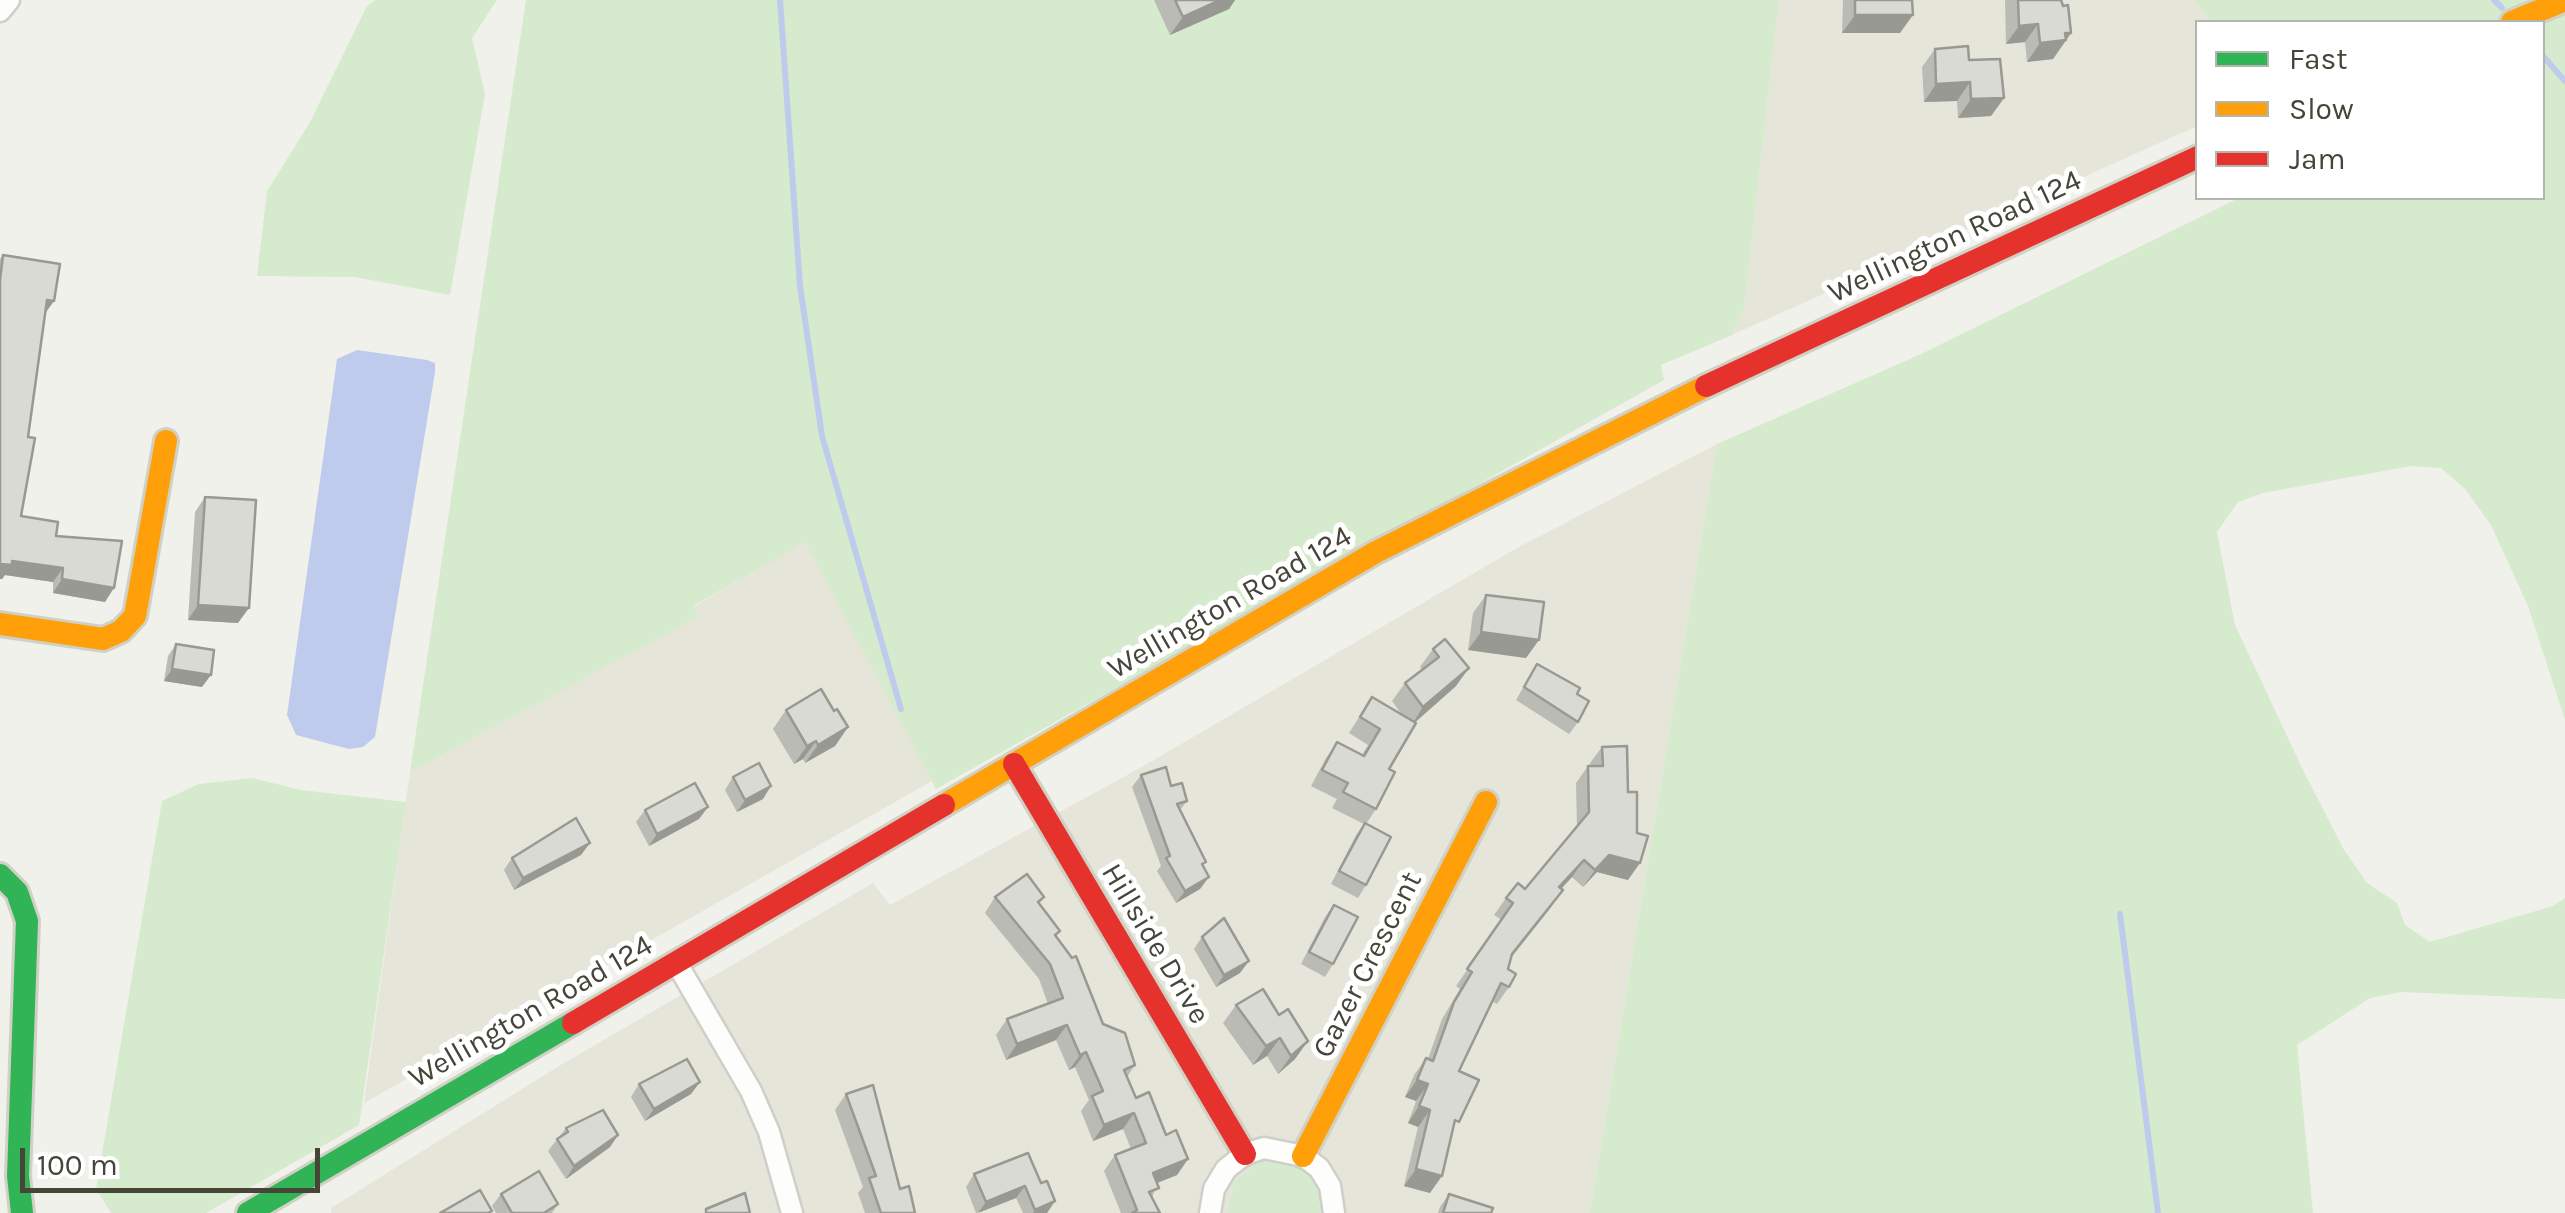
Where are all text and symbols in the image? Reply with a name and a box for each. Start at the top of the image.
legend [2195,20,2545,200]
text: Fast [2289,41,2348,77]
text: Slow [2289,91,2354,127]
text: Jam [2289,141,2346,177]
street label: Wellington Road 124 [1823,163,2087,311]
street label: Wellington Road 124 [1102,519,1358,687]
street label: Hillside Drive [1093,857,1217,1031]
street label: Gazer Crescent [1306,866,1430,1064]
street label: Wellington Road 124 [403,928,659,1096]
scale bar [25,1128,325,1190]
text: 100 m [37,1147,118,1183]

